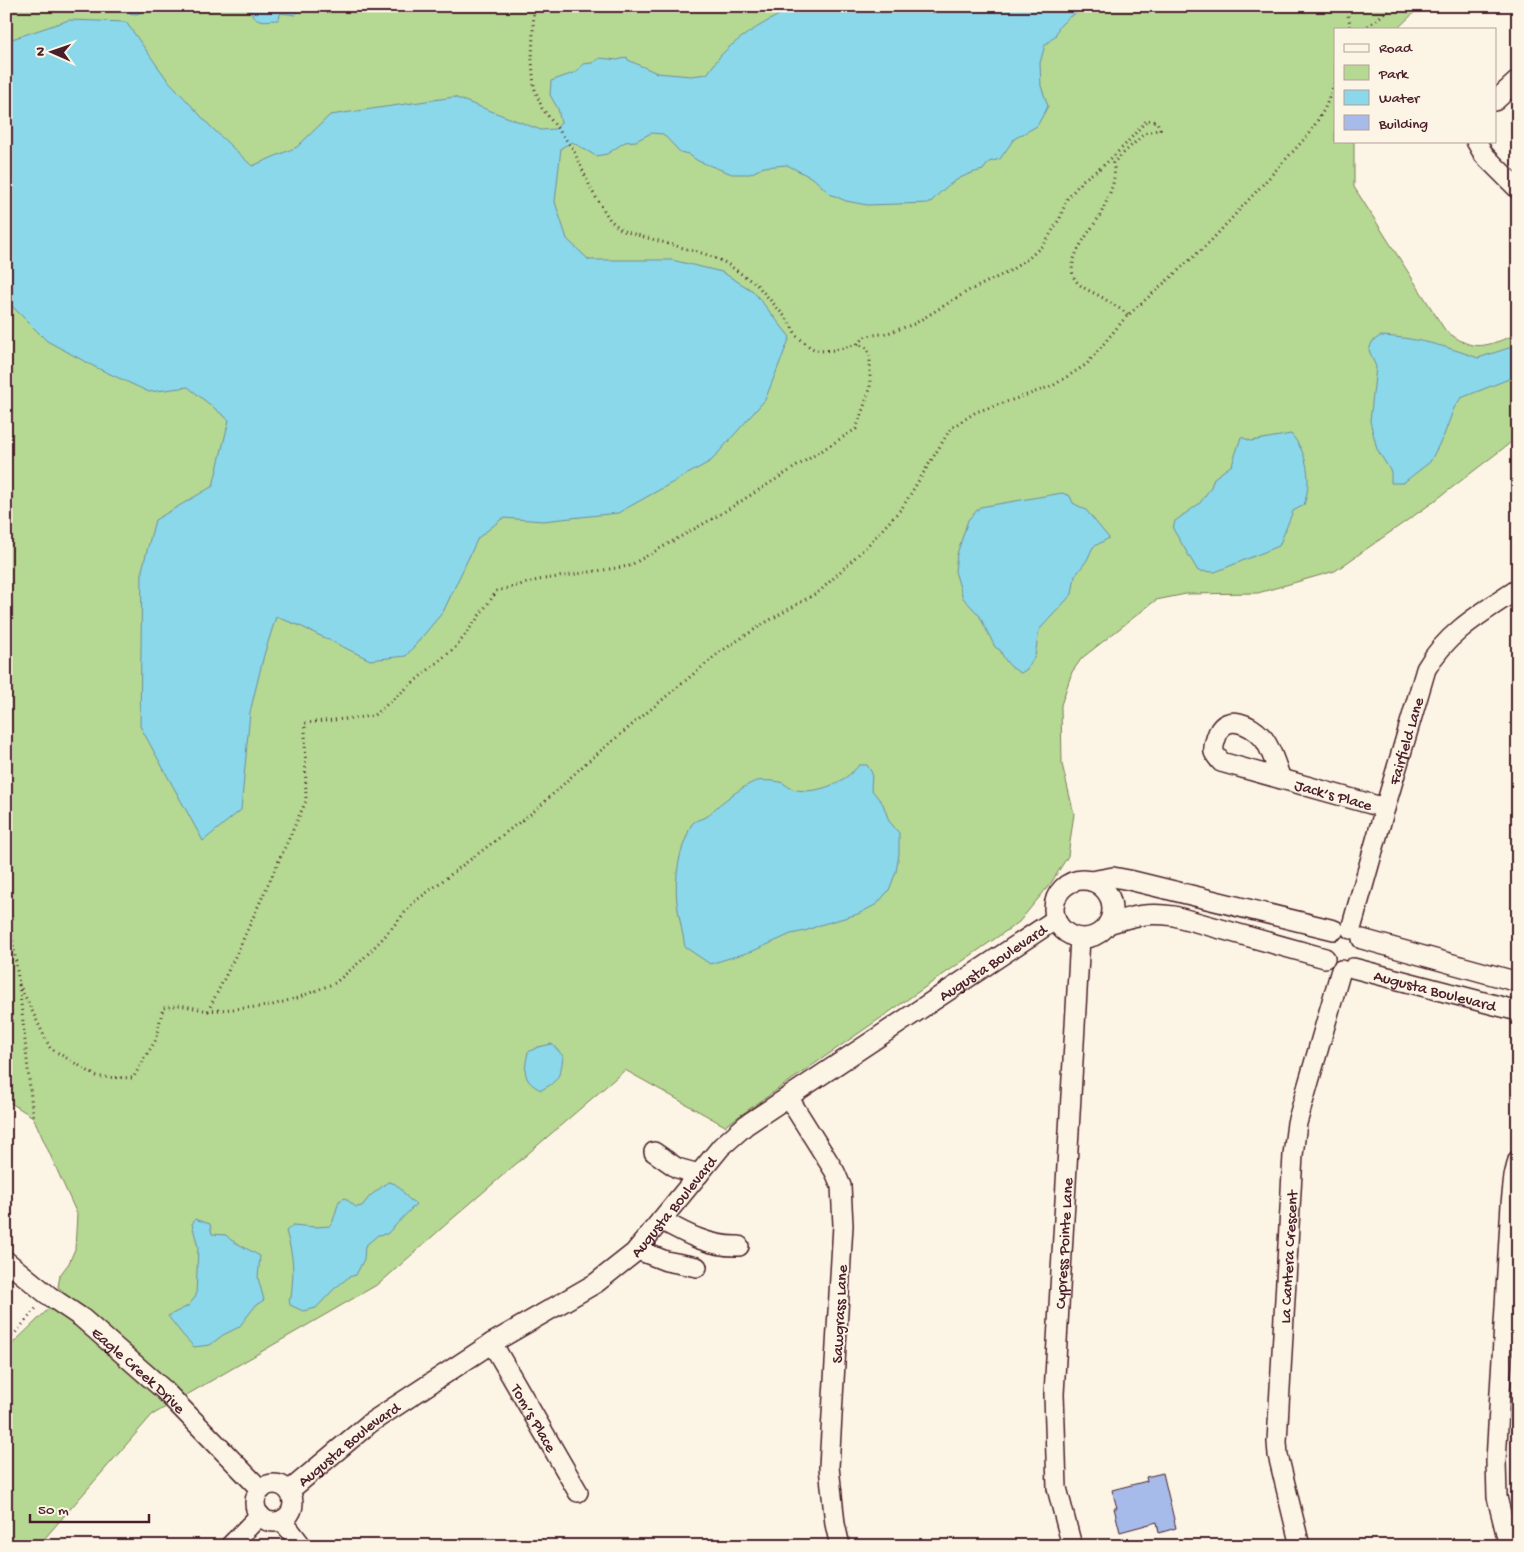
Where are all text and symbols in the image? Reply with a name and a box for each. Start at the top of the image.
north arrow [28,28,78,78]
legend [1334,28,1496,142]
text: Road [1379,40,1413,58]
text: N [33,47,50,56]
text: Park [1378,66,1409,84]
text: Water [1379,90,1421,108]
text: Building [1378,116,1428,134]
street label: Fairfield Lane [1386,695,1430,788]
street label: Jack’s Place [1292,777,1374,817]
street label: Augusta Boulevard [936,921,1053,1007]
street label: Augusta Boulevard [1371,968,1499,1018]
street label: Augusta Boulevard [628,1152,724,1263]
street label: Cypress Pointe Lane [1053,1177,1079,1310]
street label: La Cantera Crescent [1278,1189,1304,1324]
street label: Sawgrass Lane [829,1264,854,1364]
street label: Eagle Creek Drive [86,1325,188,1420]
street label: Tom’s Place [504,1381,559,1457]
street label: Augusta Boulevard [295,1399,406,1492]
scale bar [30,1492,149,1524]
text: 50 m [38,1502,69,1520]

